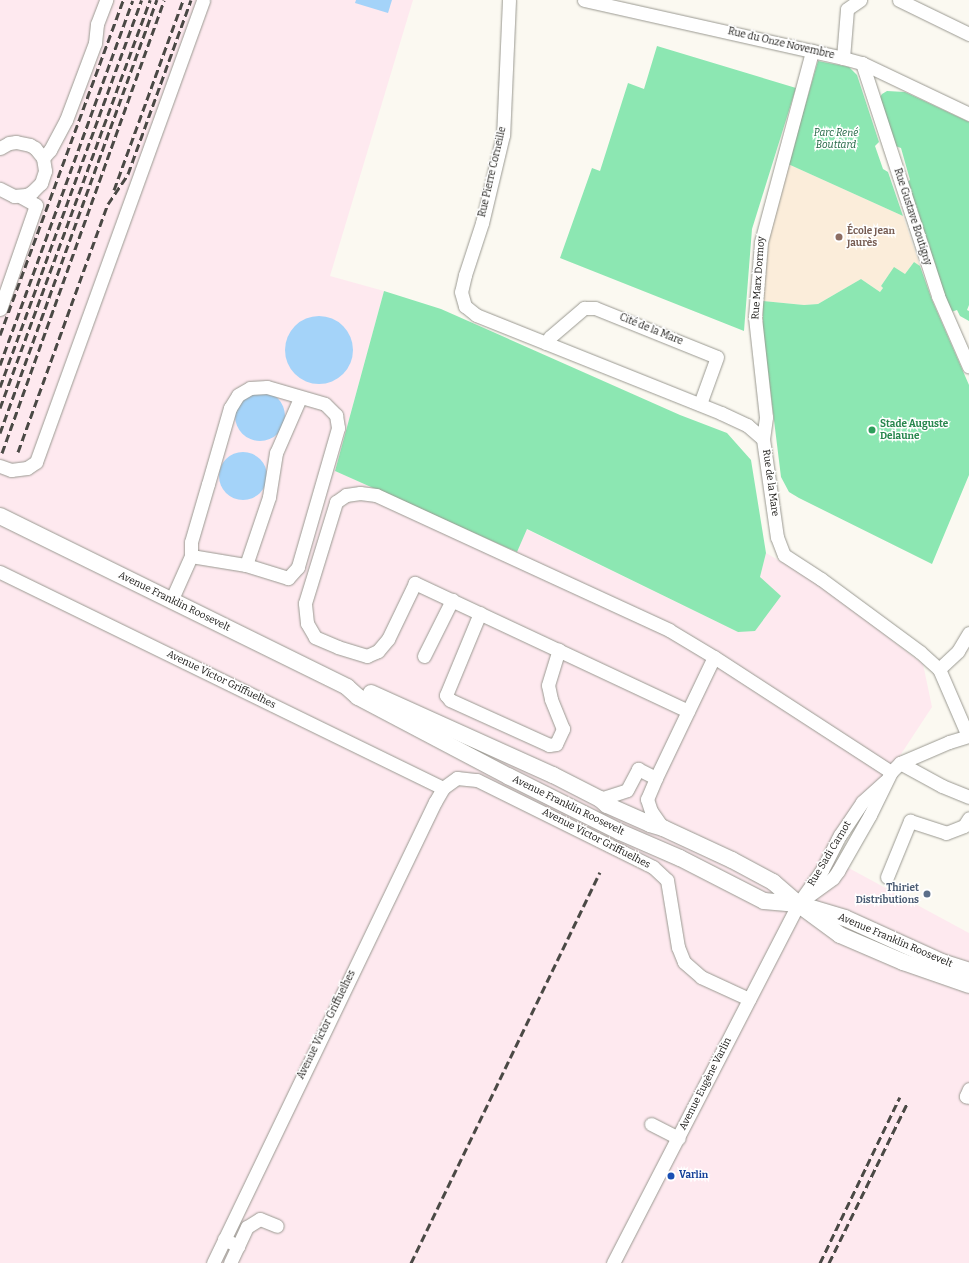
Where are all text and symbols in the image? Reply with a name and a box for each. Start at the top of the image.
street label: Rue du Onze Novembre [727,26,835,62]
street label: Rue Pierre Corneille [477,126,509,218]
park label: Parc René Bouttard [814,127,858,150]
street label: Rue Gustave Boutigny [891,167,933,267]
place label: École Jean Jaurès [847,225,895,248]
marker: École Jean Jaurès [834,232,844,242]
street label: Rue Marx Dormoy [750,236,768,320]
street label: Cité de la Mare [617,312,685,348]
place label: Stade Auguste Delaune [880,418,948,442]
marker: Stade Auguste Delaune [867,425,877,435]
street label: Rue de la Mare [759,449,781,517]
street label: Avenue Franklin Roosevelt [116,570,232,634]
street label: Avenue Victor Griffuelhes [165,648,277,712]
street label: Avenue Franklin Roosevelt [510,774,626,838]
street label: Avenue Victor Griffuelhes [540,806,652,872]
street label: Rue Sadi Carnot [806,819,854,889]
place label: Thiriet Distributions [856,882,919,906]
marker: Thiriet Distributions [922,889,932,899]
street label: Avenue Franklin Roosevelt [836,911,954,971]
street label: Avenue Victor Griffuelhes [295,969,359,1081]
street label: Avenue Eugène Varlin [677,1036,735,1132]
place label: Varlin [679,1170,708,1182]
marker: Varlin [666,1171,676,1181]

